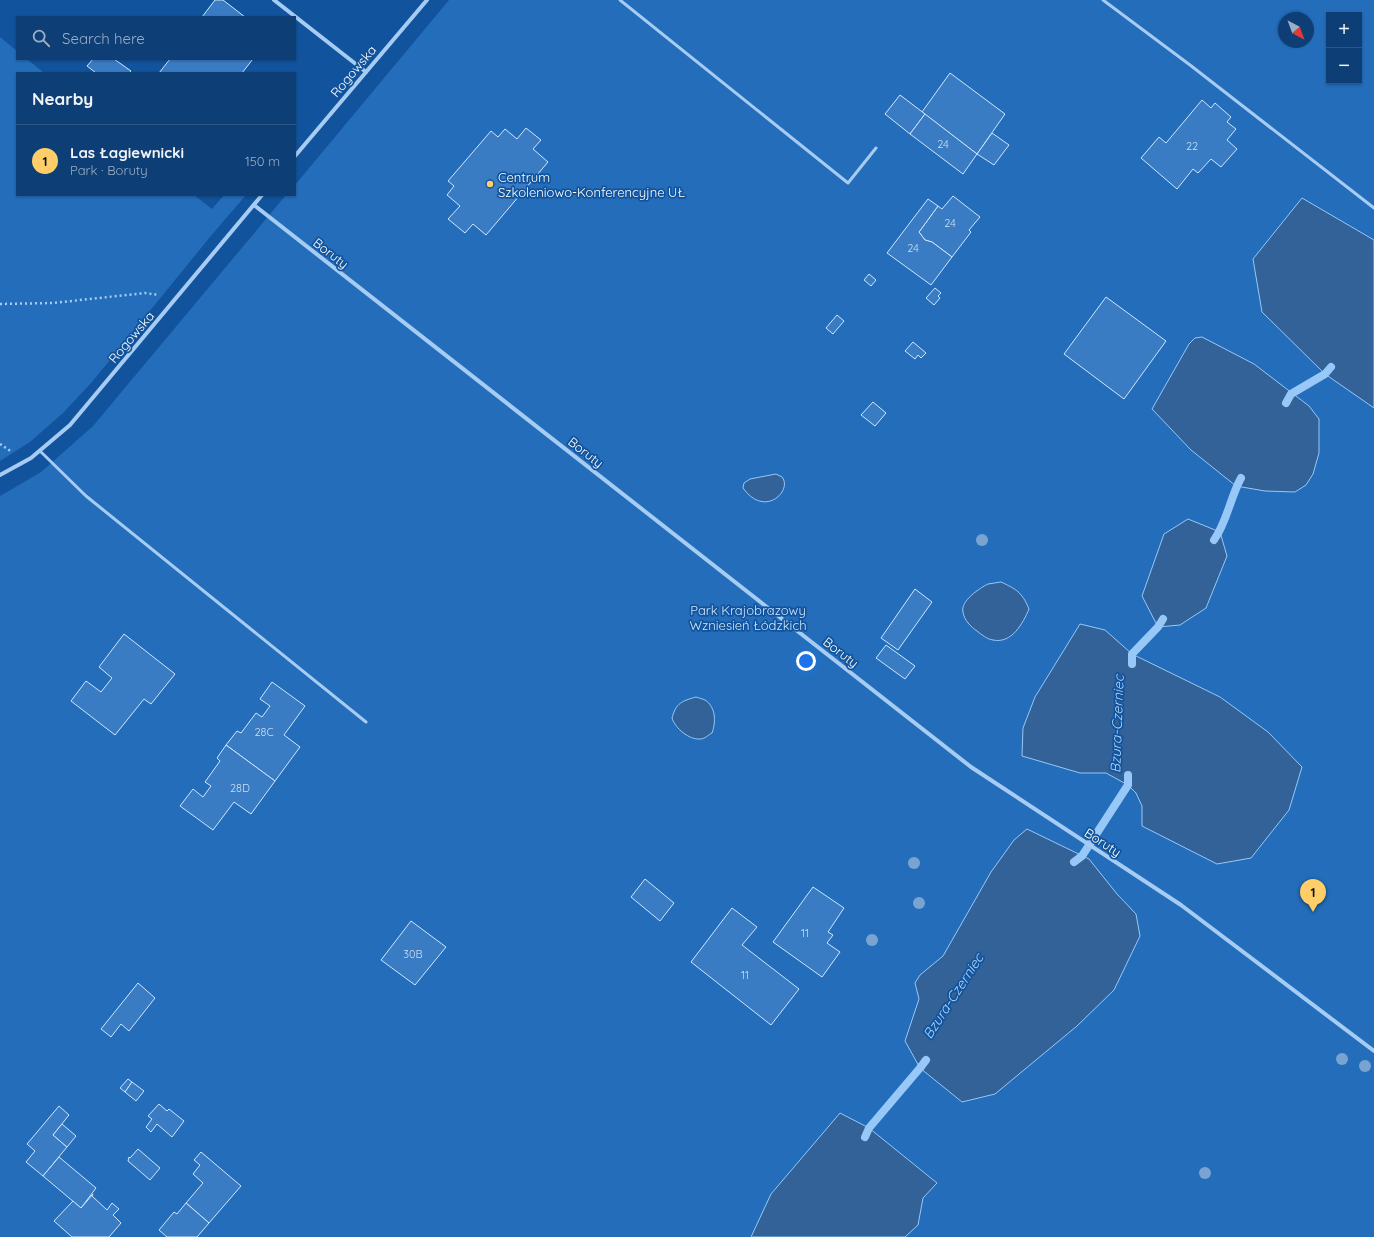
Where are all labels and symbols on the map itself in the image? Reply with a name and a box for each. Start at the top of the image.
north arrow [1278,12,1314,48]
street label: Rogowska [327,42,379,100]
house number: 24 [937,137,949,151]
house number: 22 [1186,139,1198,153]
place label: Centrum Szkoleniowo-Konferencyjne UŁ [498,169,685,200]
marker: Centrum Szkoleniowo-Konferencyjne UŁ [485,179,495,189]
house number: 24 [944,216,956,230]
street label: Boruty [310,234,352,272]
house number: 24 [907,241,919,255]
street label: Rogowska [105,308,157,366]
street label: Boruty [565,433,607,471]
park label: Park Krajobrazowy Wzniesień Łódzkich [689,602,807,633]
street label: Boruty [820,633,862,671]
your location [796,651,816,671]
water label: Bzura-Czerniec [1106,673,1128,773]
house number: 28C [254,725,274,739]
house number: 28D [230,781,250,795]
street label: Boruty [1082,824,1124,860]
pin: 1 [1300,879,1326,912]
house number: 11 [801,926,809,940]
house number: 30B [403,947,423,961]
water label: Bzura-Czerniec [919,948,988,1042]
house number: 11 [741,968,749,982]

